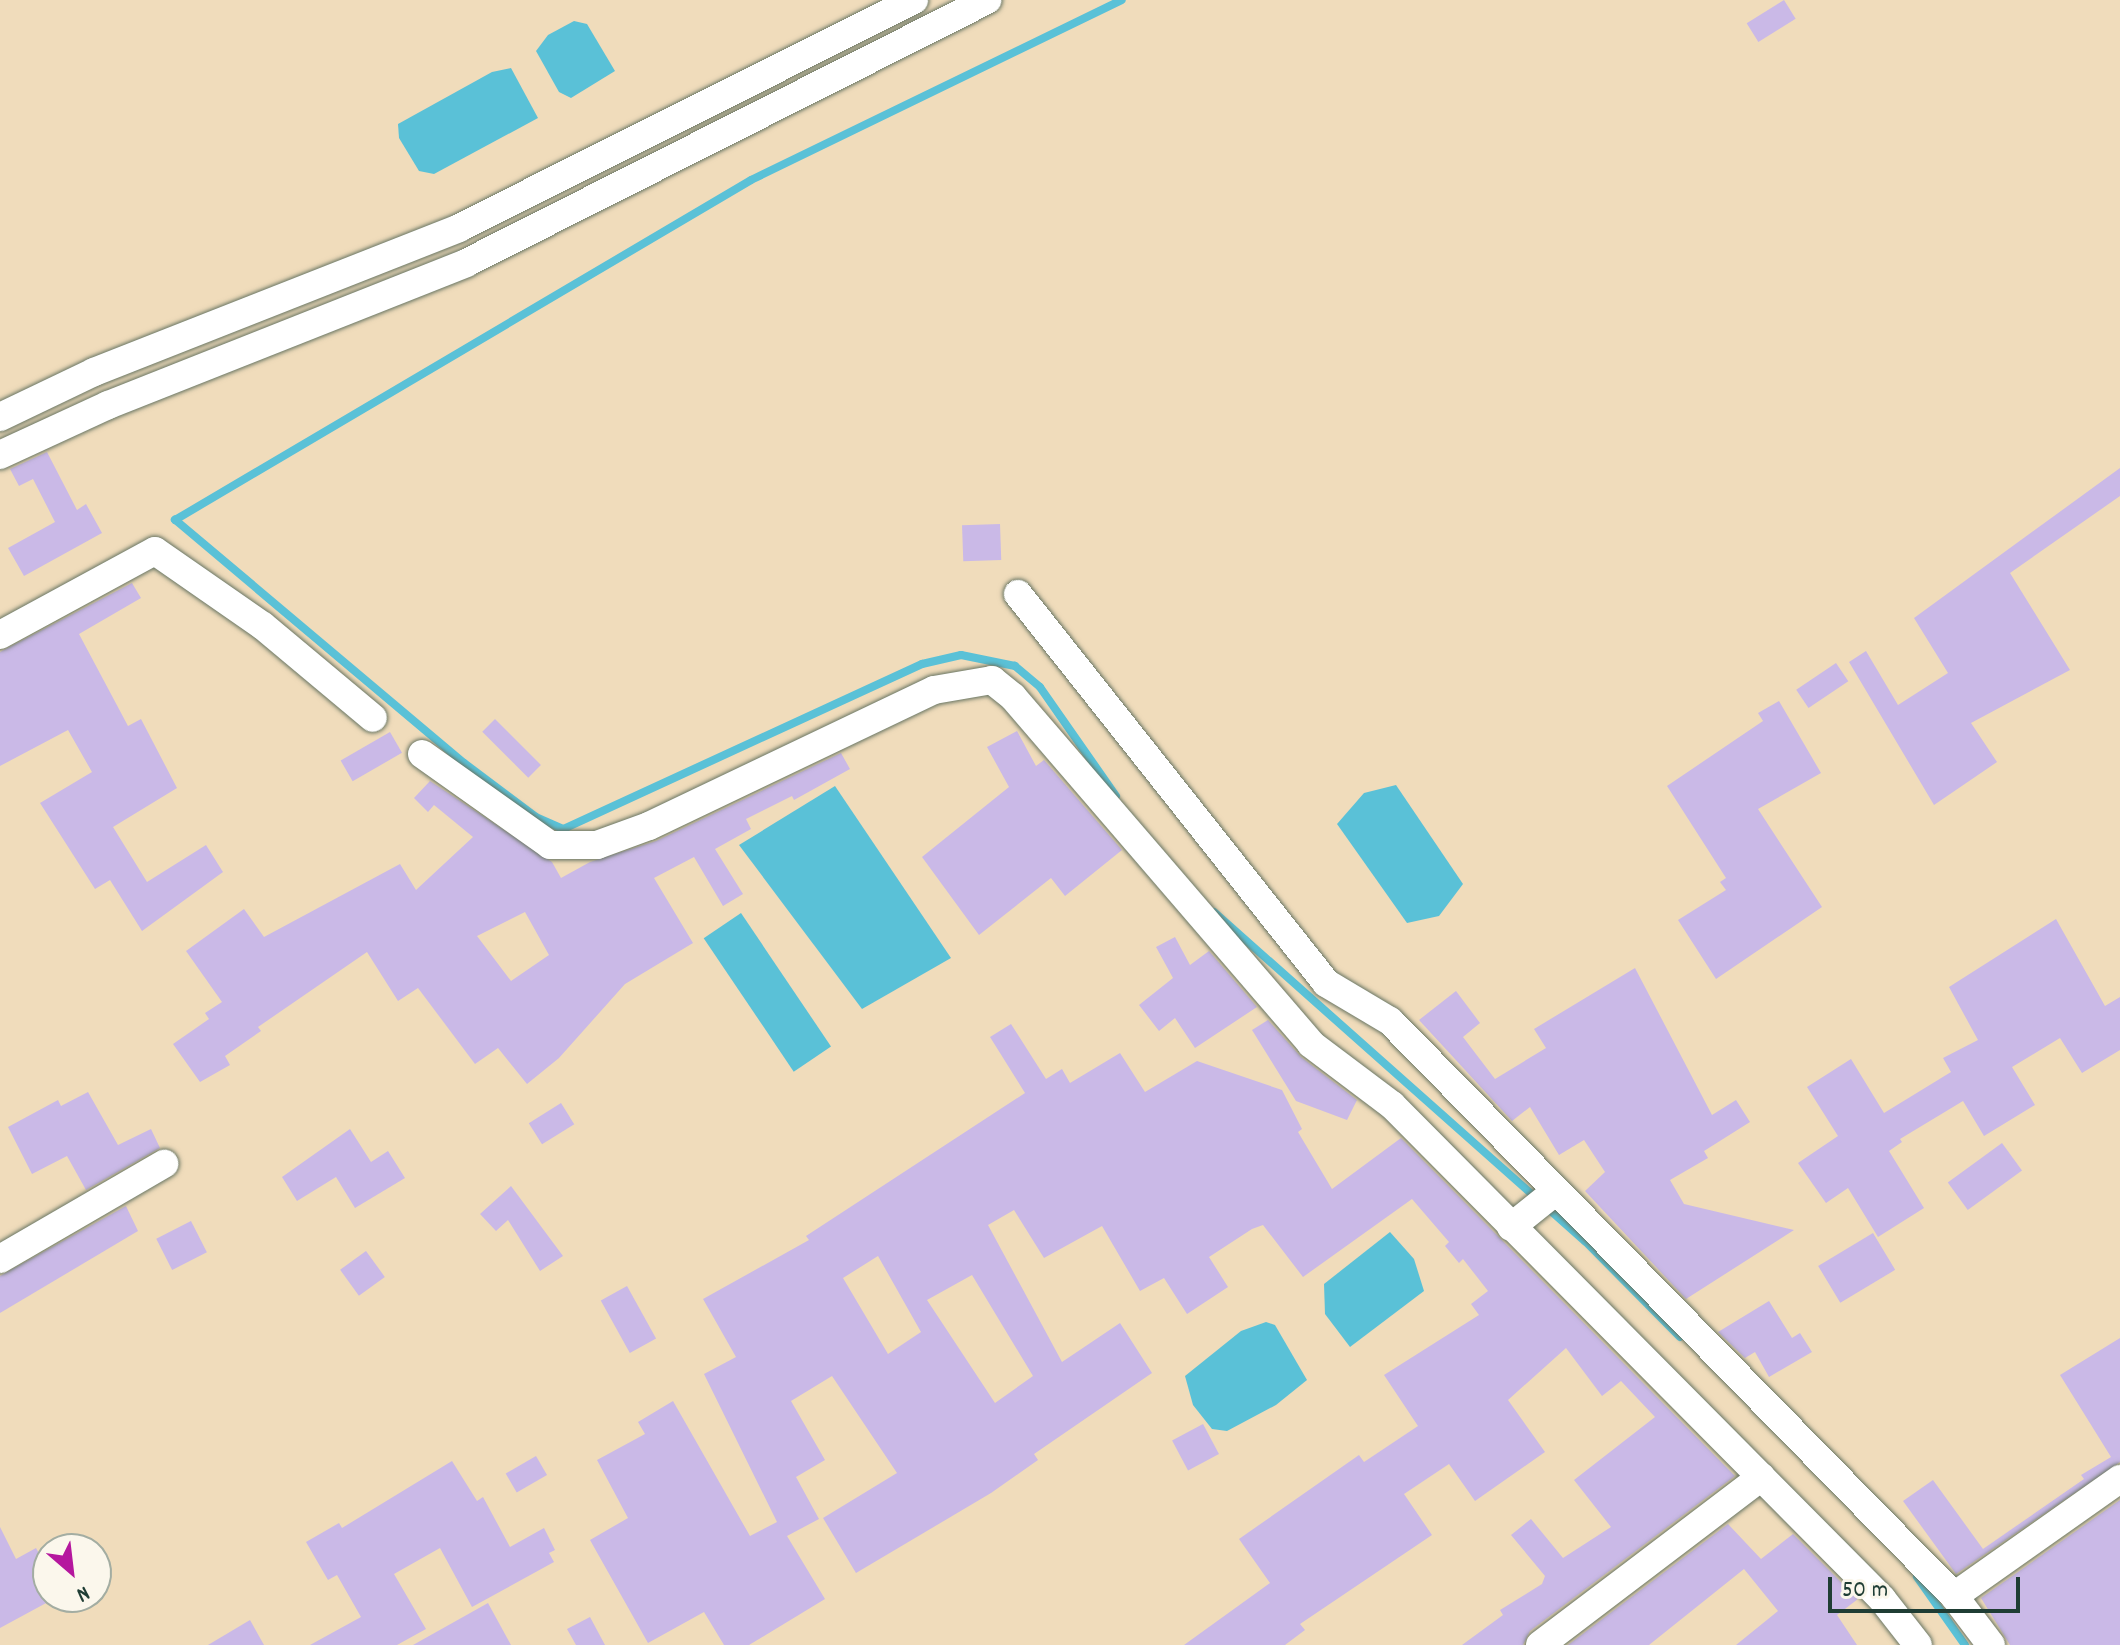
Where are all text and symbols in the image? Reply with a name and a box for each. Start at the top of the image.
north arrow [32,1533,112,1613]
scale bar [1832,1561,2024,1611]
text: 50 m [1842,1574,1888,1608]
text: N [70,1577,95,1609]

